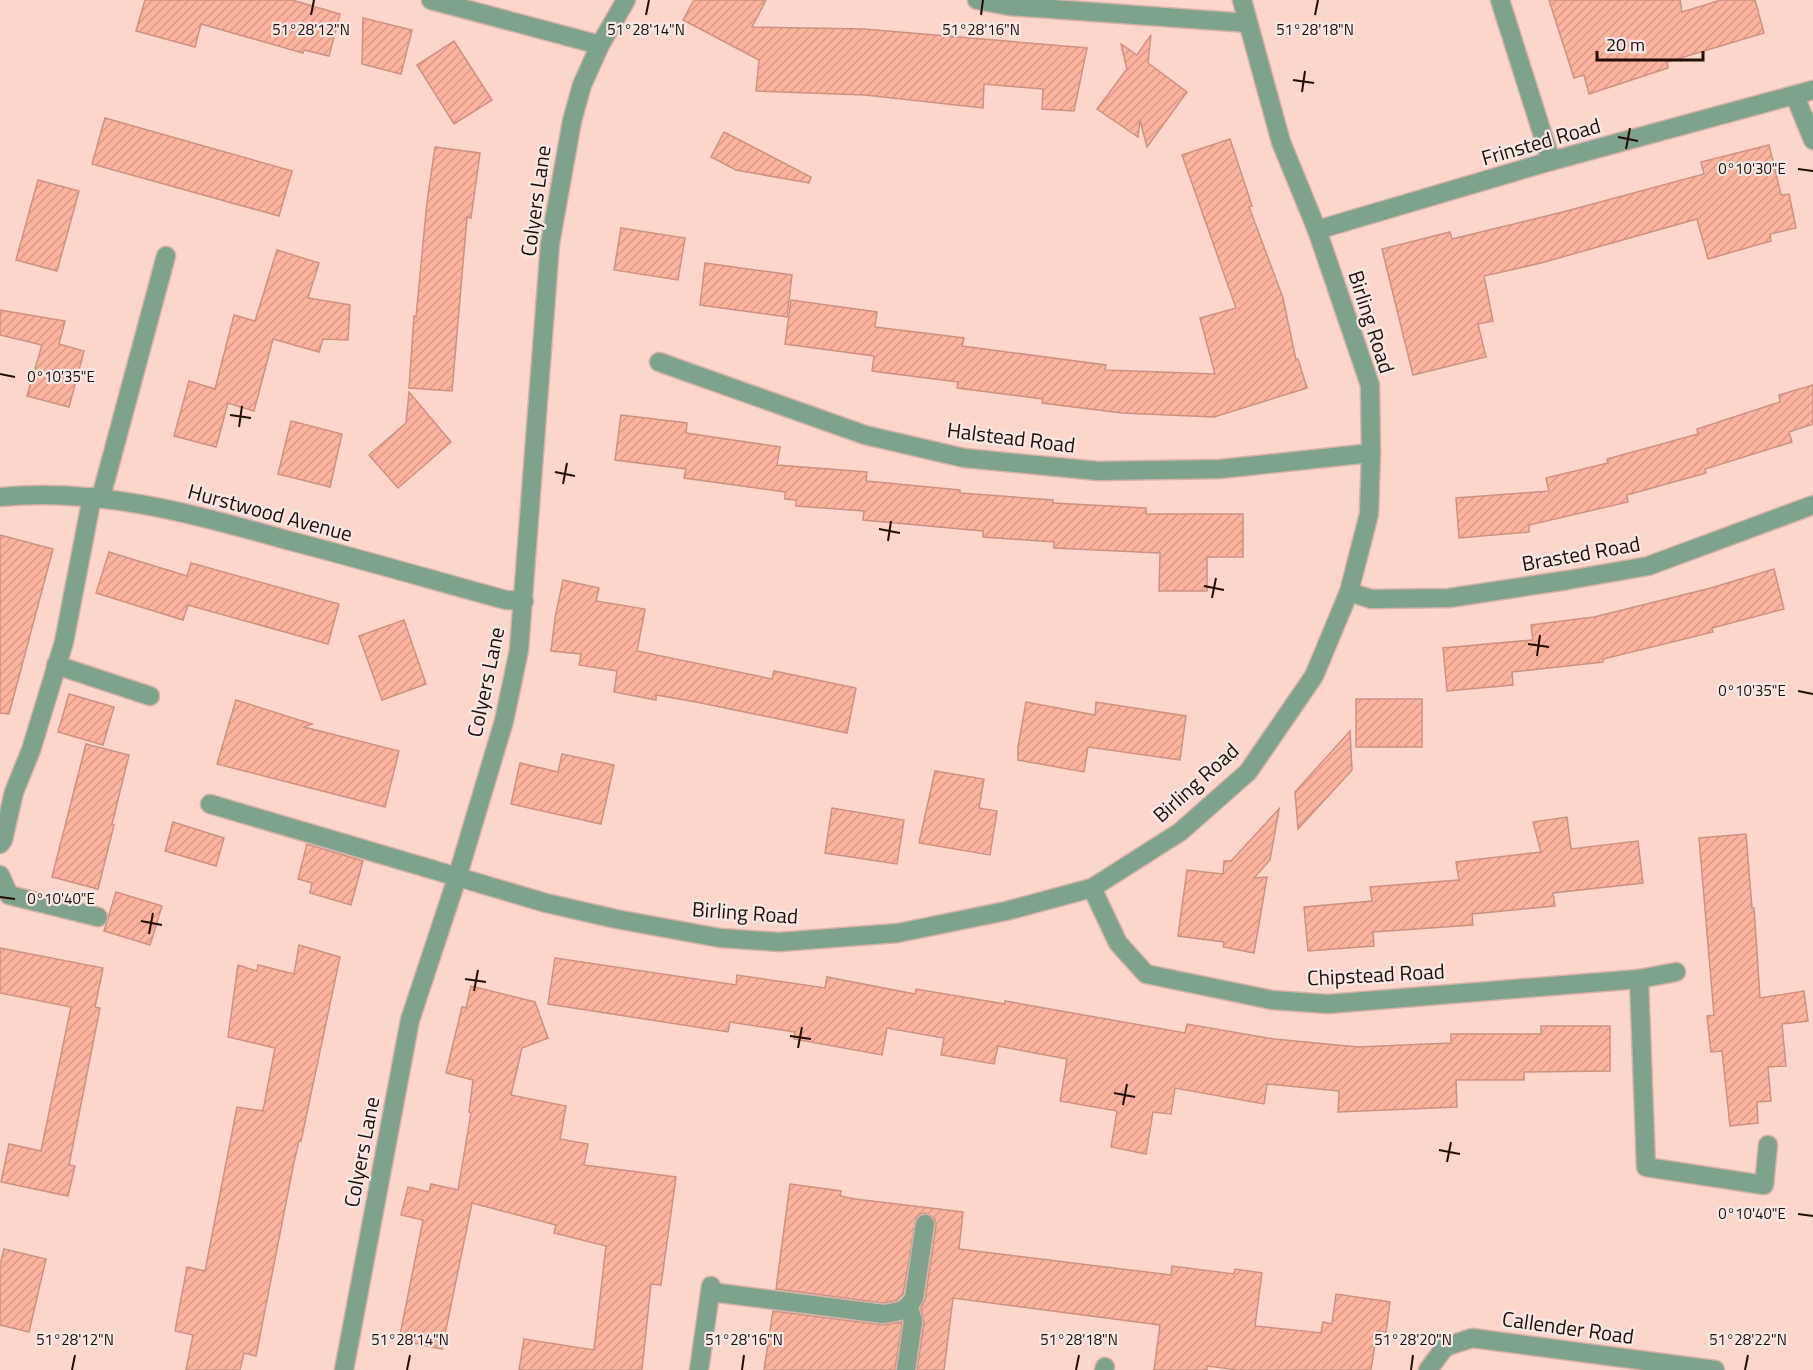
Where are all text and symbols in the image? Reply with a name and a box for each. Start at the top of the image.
text: 51°28'12"N [272,18,350,41]
text: 51°28'14"N [607,18,685,41]
text: 51°28'16"N [942,18,1020,41]
text: 51°28'18"N [1276,18,1354,41]
scale bar [1597,24,1704,62]
text: 20 m [1606,31,1645,58]
street label: Frinsted Road [1477,109,1604,173]
street label: Colyers Lane [511,143,559,258]
text: 0°10'30"E [1718,157,1786,180]
street label: Birling Road [1340,266,1404,377]
text: 0°10'35"E [27,365,95,388]
street label: Halstead Road [945,413,1077,461]
street label: Hurstwood Avenue [184,475,356,549]
street label: Brasted Road [1519,527,1643,579]
street label: Colyers Lane [458,624,512,740]
text: 0°10'35"E [1718,679,1786,702]
street label: Birling Road [1145,735,1246,830]
text: 0°10'40"E [27,887,95,910]
street label: Birling Road [691,892,799,932]
street label: Chipstead Road [1306,954,1446,994]
street label: Colyers Lane [335,1094,387,1210]
text: 0°10'40"E [1718,1202,1786,1225]
street label: Callender Road [1500,1302,1636,1352]
text: 51°28'12"N [36,1328,114,1351]
text: 51°28'14"N [371,1328,449,1351]
text: 51°28'16"N [705,1328,783,1351]
text: 51°28'18"N [1040,1328,1118,1351]
text: 51°28'20"N [1374,1328,1452,1351]
text: 51°28'22"N [1709,1328,1787,1351]

